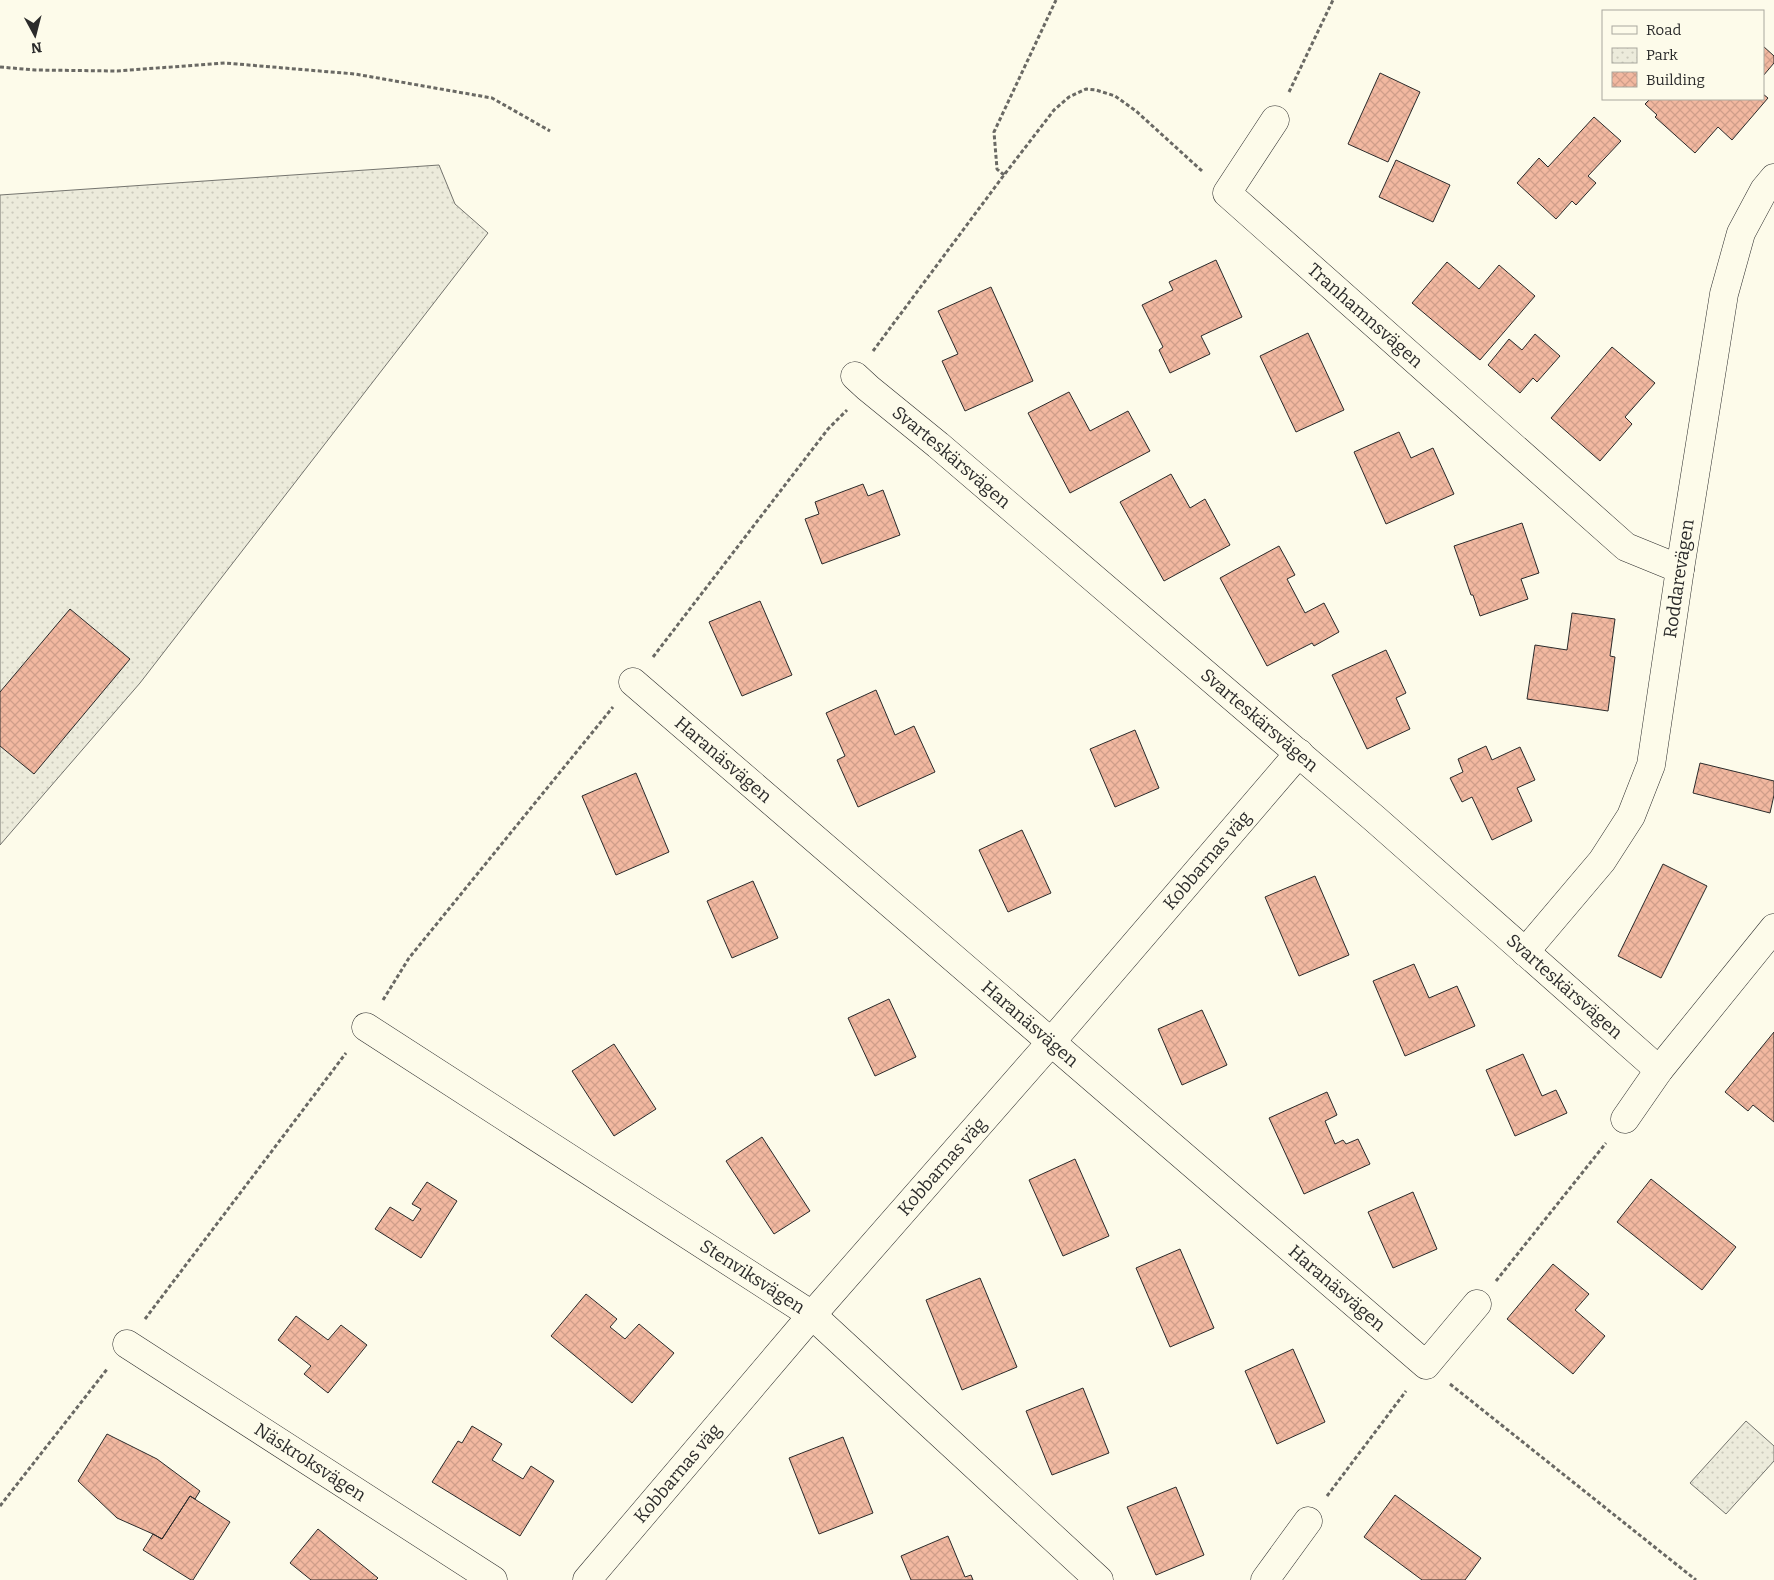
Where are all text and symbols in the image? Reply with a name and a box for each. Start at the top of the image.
north arrow [10,10,60,60]
legend [1602,10,1764,100]
text: Road [1646,21,1681,39]
text: N [30,38,43,57]
text: Park [1646,46,1678,64]
text: Building [1646,71,1705,89]
street label: Tranhamnsvägen [1303,259,1428,373]
street label: Svarteskärsvägen [888,401,1015,513]
street label: Roddarevägen [1659,517,1699,640]
street label: Svarteskärsvägen [1196,664,1323,777]
street label: Haranäsvägen [670,712,777,808]
street label: Kobbarnas väg [1159,806,1256,914]
street label: Svarteskärsvägen [1502,929,1627,1044]
street label: Haranäsvägen [977,976,1083,1072]
street label: Kobbarnas väg [893,1113,991,1220]
street label: Stenviksvägen [696,1235,810,1319]
street label: Haranäsvägen [1284,1240,1390,1336]
street label: Näskroksvägen [250,1418,371,1506]
street label: Kobbarnas väg [629,1419,726,1527]

